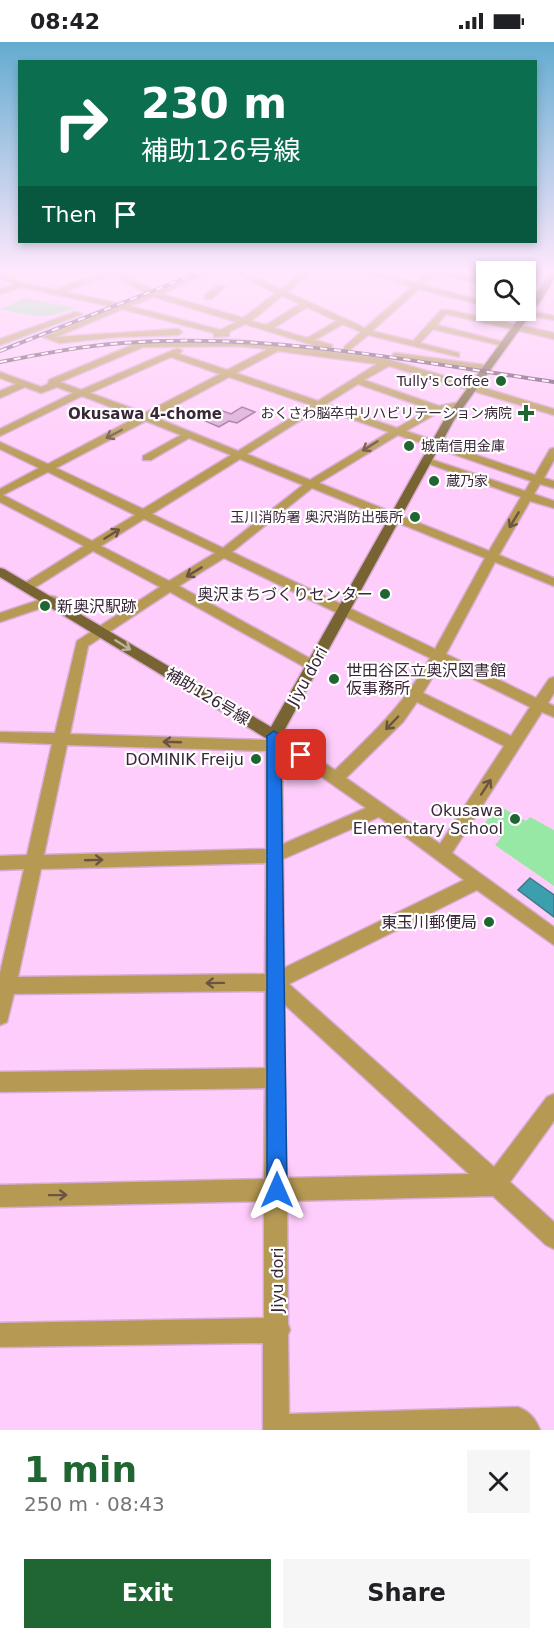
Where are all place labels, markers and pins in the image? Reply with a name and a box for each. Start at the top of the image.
place label: Tully's Coffee [396,373,489,389]
marker: Tully's Coffee [494,374,508,388]
marker: おくさわ脳卒中リハビリテーション病院 [517,404,535,422]
place label: おくさわ脳卒中リハビリテーション病院 [260,405,512,421]
place label: 城南信用金庫 [421,438,505,454]
marker: 城南信用金庫 [402,439,416,453]
place label: 蔵乃家 [446,473,488,489]
marker: 蔵乃家 [427,474,441,488]
place label: 玉川消防署 奥沢消防出張所 [231,509,403,525]
marker: 玉川消防署 奥沢消防出張所 [408,510,422,524]
place label: 奥沢まちづくりセンター [197,585,373,604]
marker: 奥沢まちづくりセンター [378,587,392,601]
place label: 新奥沢駅跡 [57,597,137,616]
marker: 新奥沢駅跡 [38,599,52,613]
place label: 世田谷区立奥沢図書館 仮事務所 [346,661,506,698]
marker: 世田谷区立奥沢図書館 仮事務所 [327,672,341,686]
pin [275,729,326,780]
place label: DOMINIK Freiju [125,750,244,769]
marker: DOMINIK Freiju [249,752,263,766]
place label: Okusawa Elementary School [353,801,503,838]
marker: Okusawa Elementary School [508,812,522,826]
place label: 東玉川郵便局 [381,913,477,932]
marker: 東玉川郵便局 [482,915,496,929]

